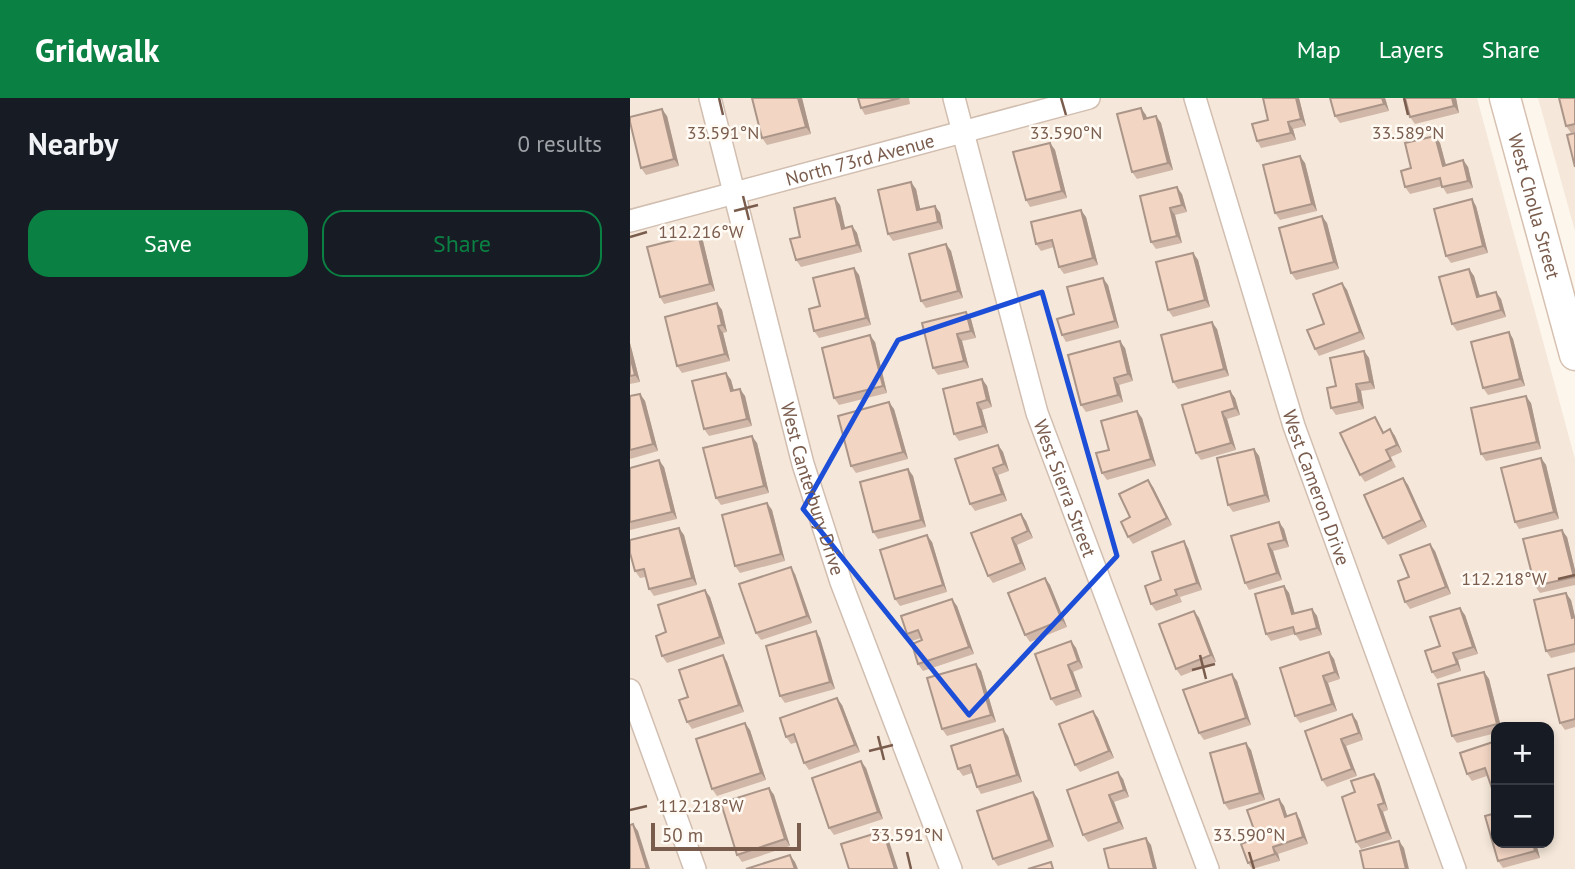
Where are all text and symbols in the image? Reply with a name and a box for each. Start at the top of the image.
text: Gridwalk [35,28,159,71]
text: Map [1297,34,1341,65]
text: Layers [1379,34,1444,65]
text: Share [1482,34,1540,65]
text: 33.591°N [687,121,759,144]
text: 33.590°N [1030,121,1102,144]
text: 33.589°N [1372,121,1444,144]
text: Nearby [28,124,118,163]
street label: North 73rd Avenue [783,128,937,191]
text: 0 results [518,129,602,158]
street label: West Cholla Street [1503,131,1566,282]
button: Save [28,210,308,277]
button: Share [322,210,602,277]
text: 112.216°W [658,220,744,243]
street label: West Canterbury Drive [776,400,850,578]
street label: West Cameron Drive [1278,407,1356,569]
street label: West Sierra Street [1028,416,1102,561]
text: 112.218°W [1461,567,1547,590]
map controls [1491,722,1554,848]
button: + [1491,722,1554,785]
button: − [1491,785,1554,848]
text: 112.218°W [658,794,744,817]
scale bar [651,820,802,852]
text: 50 m [662,823,703,847]
text: 33.591°N [871,823,943,846]
text: 33.590°N [1213,823,1285,846]

